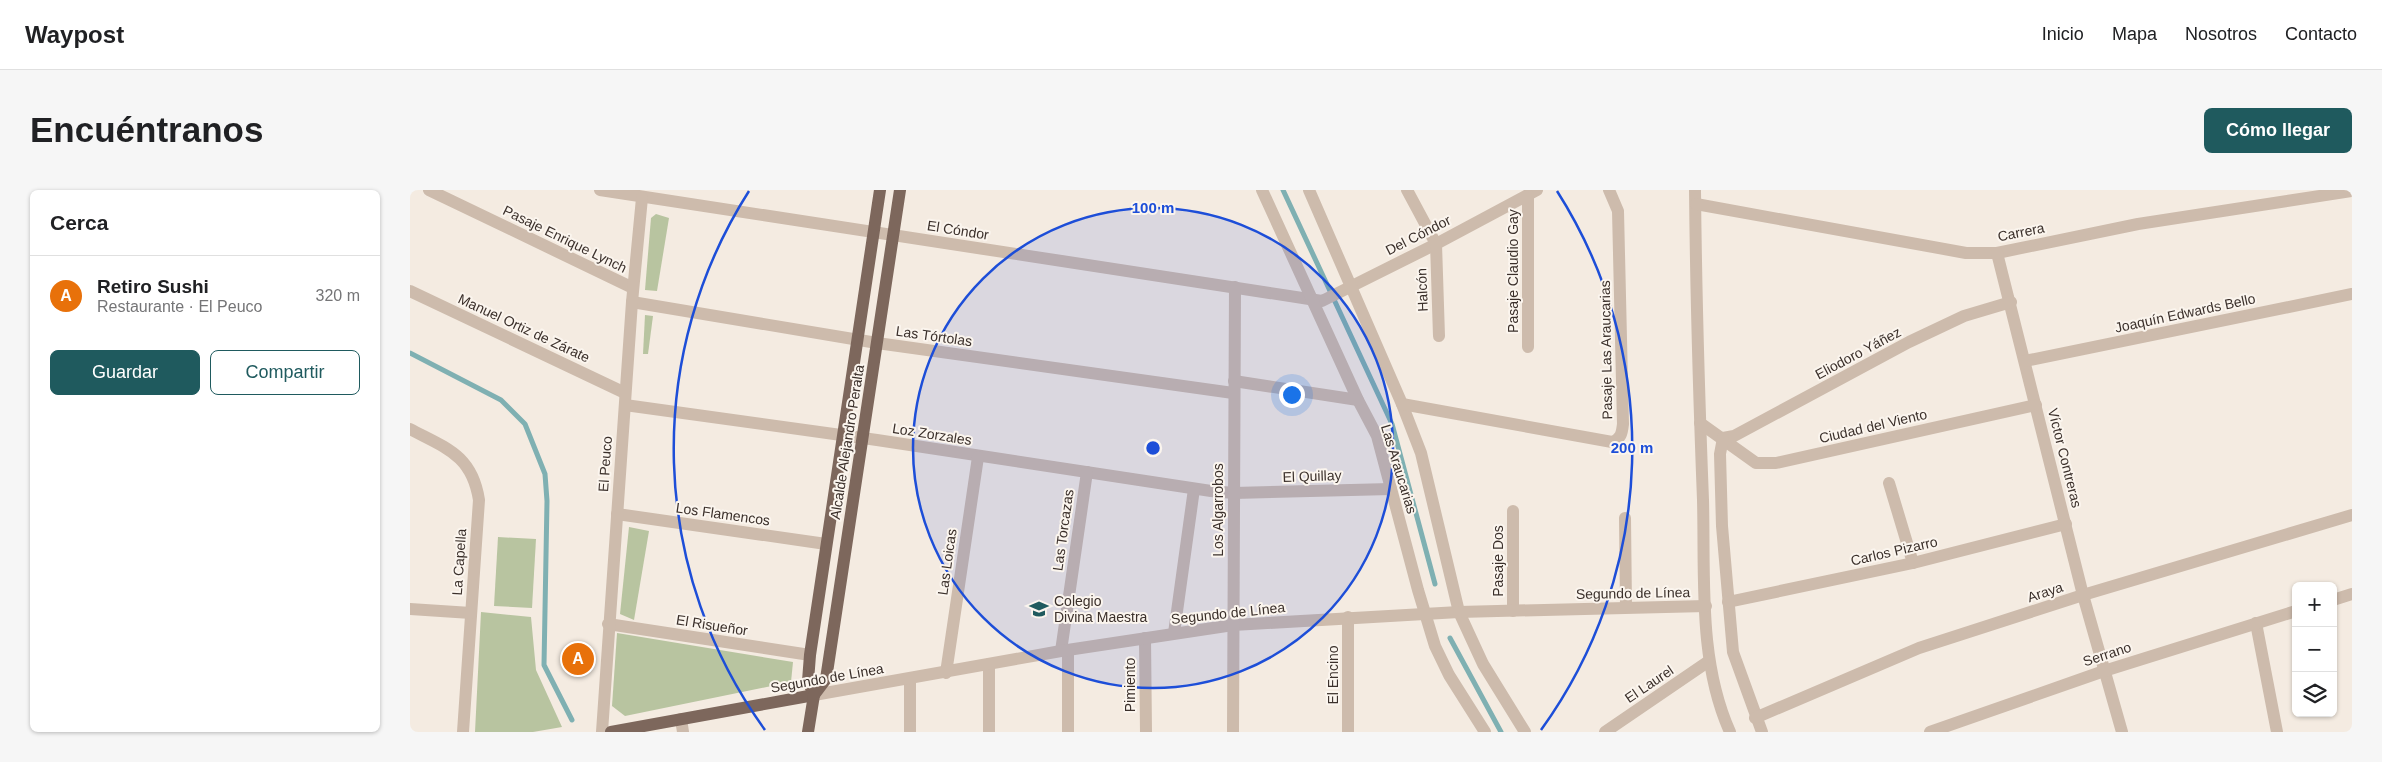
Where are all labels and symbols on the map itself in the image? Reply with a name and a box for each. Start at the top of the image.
text: 100 m [1132,199,1174,216]
street label: Pasaje Enrique Lynch [501,202,629,276]
street label: Pasaje Claudio Gay [1505,209,1521,333]
street label: Del Cóndor [1383,212,1453,258]
street label: El Cóndor [926,217,990,243]
street label: Carrera [1996,220,2046,244]
street label: Halcón [1413,268,1431,312]
street label: Pasaje Las Araucarias [1597,280,1615,420]
street label: Manuel Ortiz de Zárate [456,290,592,366]
street label: Joaquín Edwards Bello [2113,290,2257,336]
street label: Las Tórtolas [895,323,973,349]
street label: Eliodoro Yáñez [1812,324,1904,382]
street label: Alcalde Alejandro Peralta [827,363,867,521]
your location [1279,382,1305,408]
street label: Ciudad del Viento [1817,406,1929,446]
street label: Víctor Contreras [2045,407,2085,509]
street label: Loz Zorzales [891,420,973,448]
street label: Las Araucarias [1378,422,1420,516]
street label: El Peuco [595,435,615,493]
centre of rings [1144,439,1162,457]
text: 200 m [1611,439,1653,456]
street label: Los Algarrobos [1210,463,1226,557]
street label: El Quillay [1282,467,1342,485]
street label: Las Torcazas [1049,488,1077,572]
street label: Los Flamencos [675,499,771,529]
street label: Pasaje Dos [1490,525,1506,597]
street label: La Capella [449,528,469,596]
street label: Las Loicas [934,528,960,596]
street label: Carlos Pizarro [1849,533,1939,569]
street label: Araya [2025,579,2065,605]
street label: Segundo de Línea [1576,584,1691,602]
place label: Colegio Divina Maestra [1054,593,1148,625]
school or university icon: Colegio Divina Maestra [1028,598,1050,620]
street label: Segundo de Línea [1170,599,1286,627]
street label: El Risueñor [675,611,749,639]
street label: Serrano [2081,639,2133,669]
pin: A [562,640,594,678]
street label: El Encino [1325,645,1341,705]
street label: Pimiento [1122,658,1138,712]
street label: Segundo de Línea [769,660,885,696]
street label: El Laurel [1622,662,1676,706]

